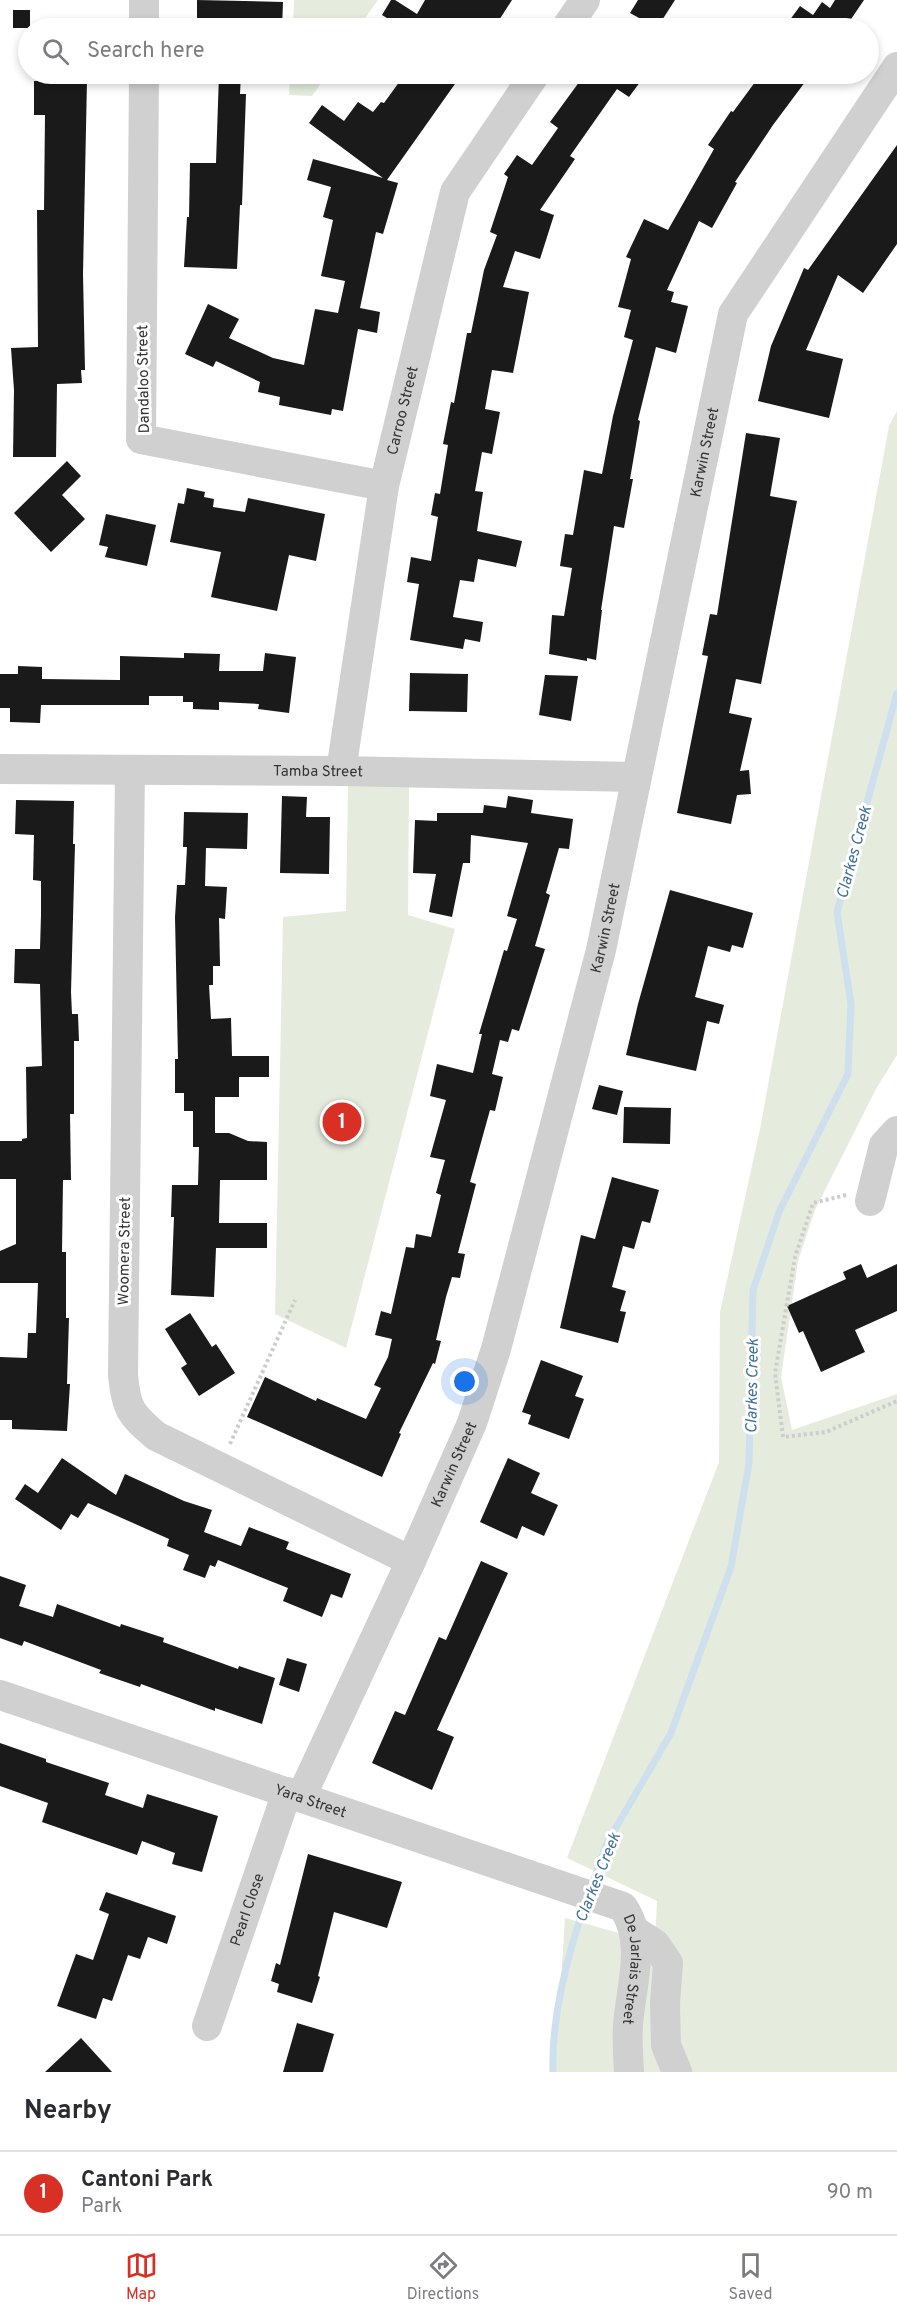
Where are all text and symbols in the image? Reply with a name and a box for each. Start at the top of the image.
search box [18,18,879,84]
icon: search [39,35,72,68]
text: Search here [87,38,205,65]
street label: Dandaloo Street [134,324,155,434]
street label: Carroo Street [384,364,424,457]
street label: Karwin Street [687,406,724,499]
street label: Tamba Street [273,763,363,782]
water label: Clarkes Creek [833,803,877,901]
street label: Karwin Street [587,882,626,975]
pin: 1 [322,1100,362,1144]
street label: Woomera Street [115,1197,136,1305]
water label: Clarkes Creek [742,1337,764,1434]
your location [450,1367,479,1396]
street label: Karwin Street [428,1419,482,1511]
street label: Yara Street [271,1781,349,1823]
water label: Clarkes Creek [572,1829,626,1926]
street label: Pearl Close [227,1871,269,1949]
street label: De Jarlais Street [617,1912,644,2025]
text: Nearby [24,2095,112,2128]
text: Cantoni Park [81,2167,213,2194]
text: 1 [40,2180,48,2206]
text: 90 m [827,2180,873,2206]
text: Park [81,2194,122,2220]
tab: Map [125,2249,158,2305]
tab: Directions [407,2249,479,2305]
tab: Saved [728,2249,772,2305]

